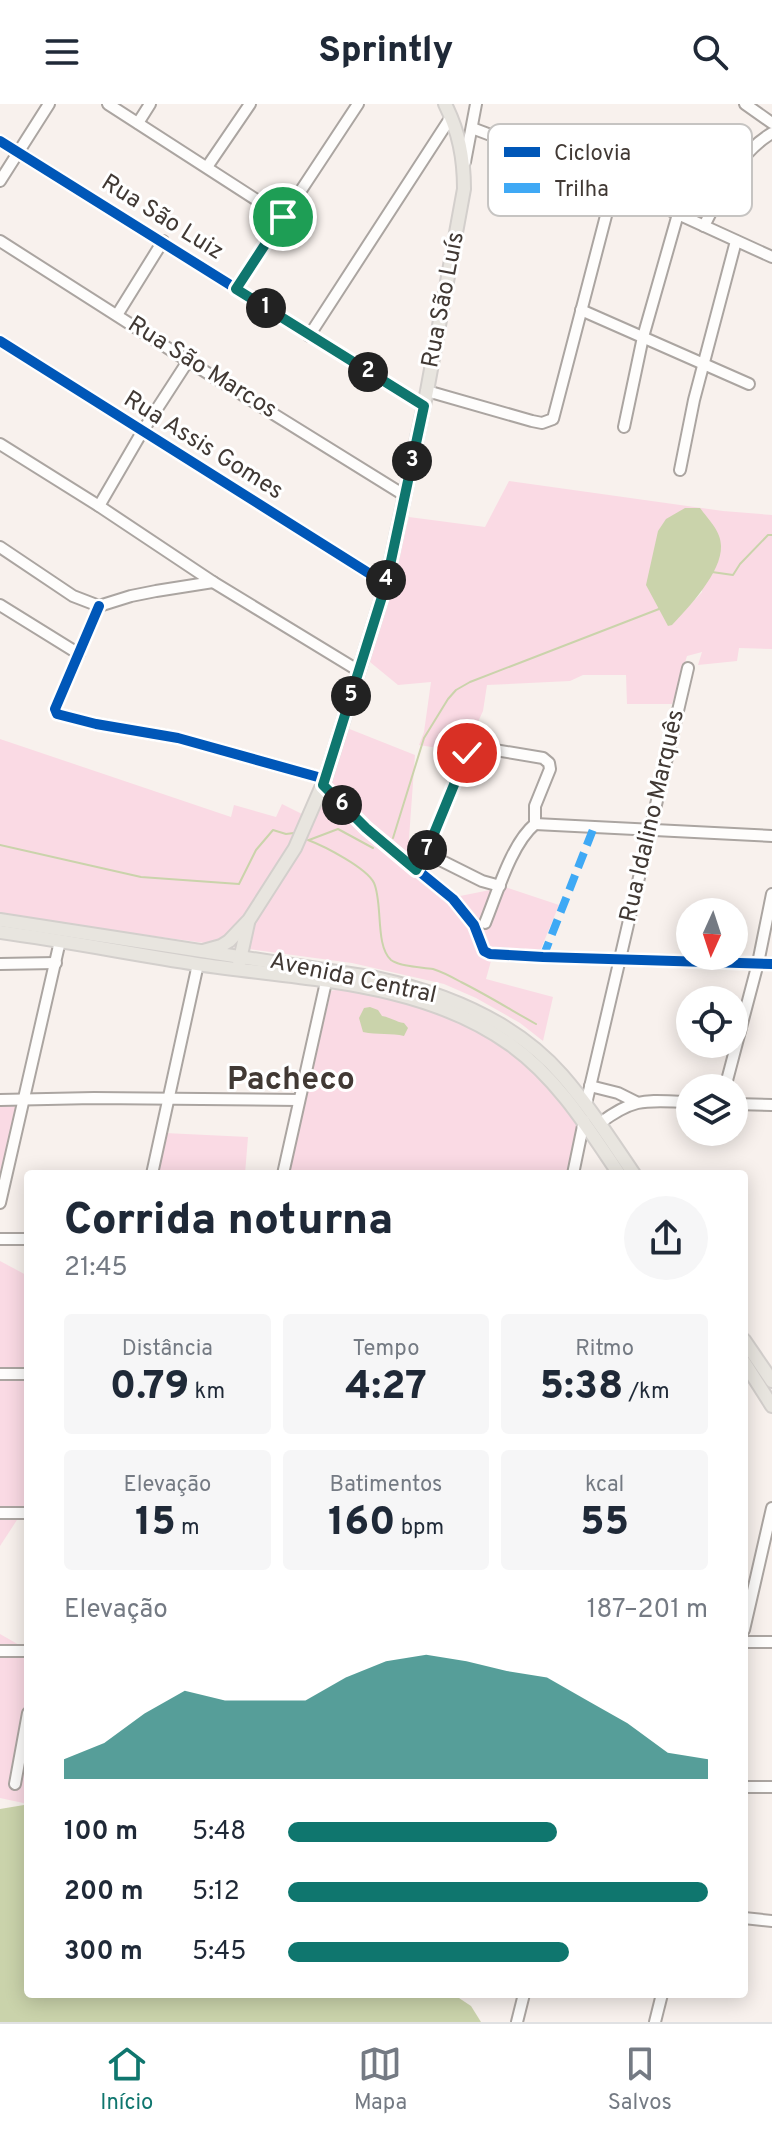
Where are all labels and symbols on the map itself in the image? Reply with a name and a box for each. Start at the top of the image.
legend [488,124,752,216]
text: Ciclovia [554,141,631,168]
street label: Rua São Luiz [95,169,229,267]
text: Trilha [554,177,609,204]
pin [249,183,317,251]
street label: Rua São Luís [416,229,472,371]
pin: 1 [246,288,286,328]
street label: Rua São Marcos [122,310,282,426]
pin: 2 [348,352,388,392]
street label: Rua Assis Gomes [118,385,288,507]
pin: 3 [392,441,432,481]
pin: 4 [366,560,406,600]
pin: 5 [331,676,371,716]
street label: Rua Idalino Marquês [614,707,692,925]
pin [433,719,501,787]
pin: 6 [322,785,362,825]
pin: 7 [407,830,447,870]
north arrow [676,898,748,970]
street label: Avenida Central [267,947,439,1011]
district label: Pacheco [227,1061,355,1101]

